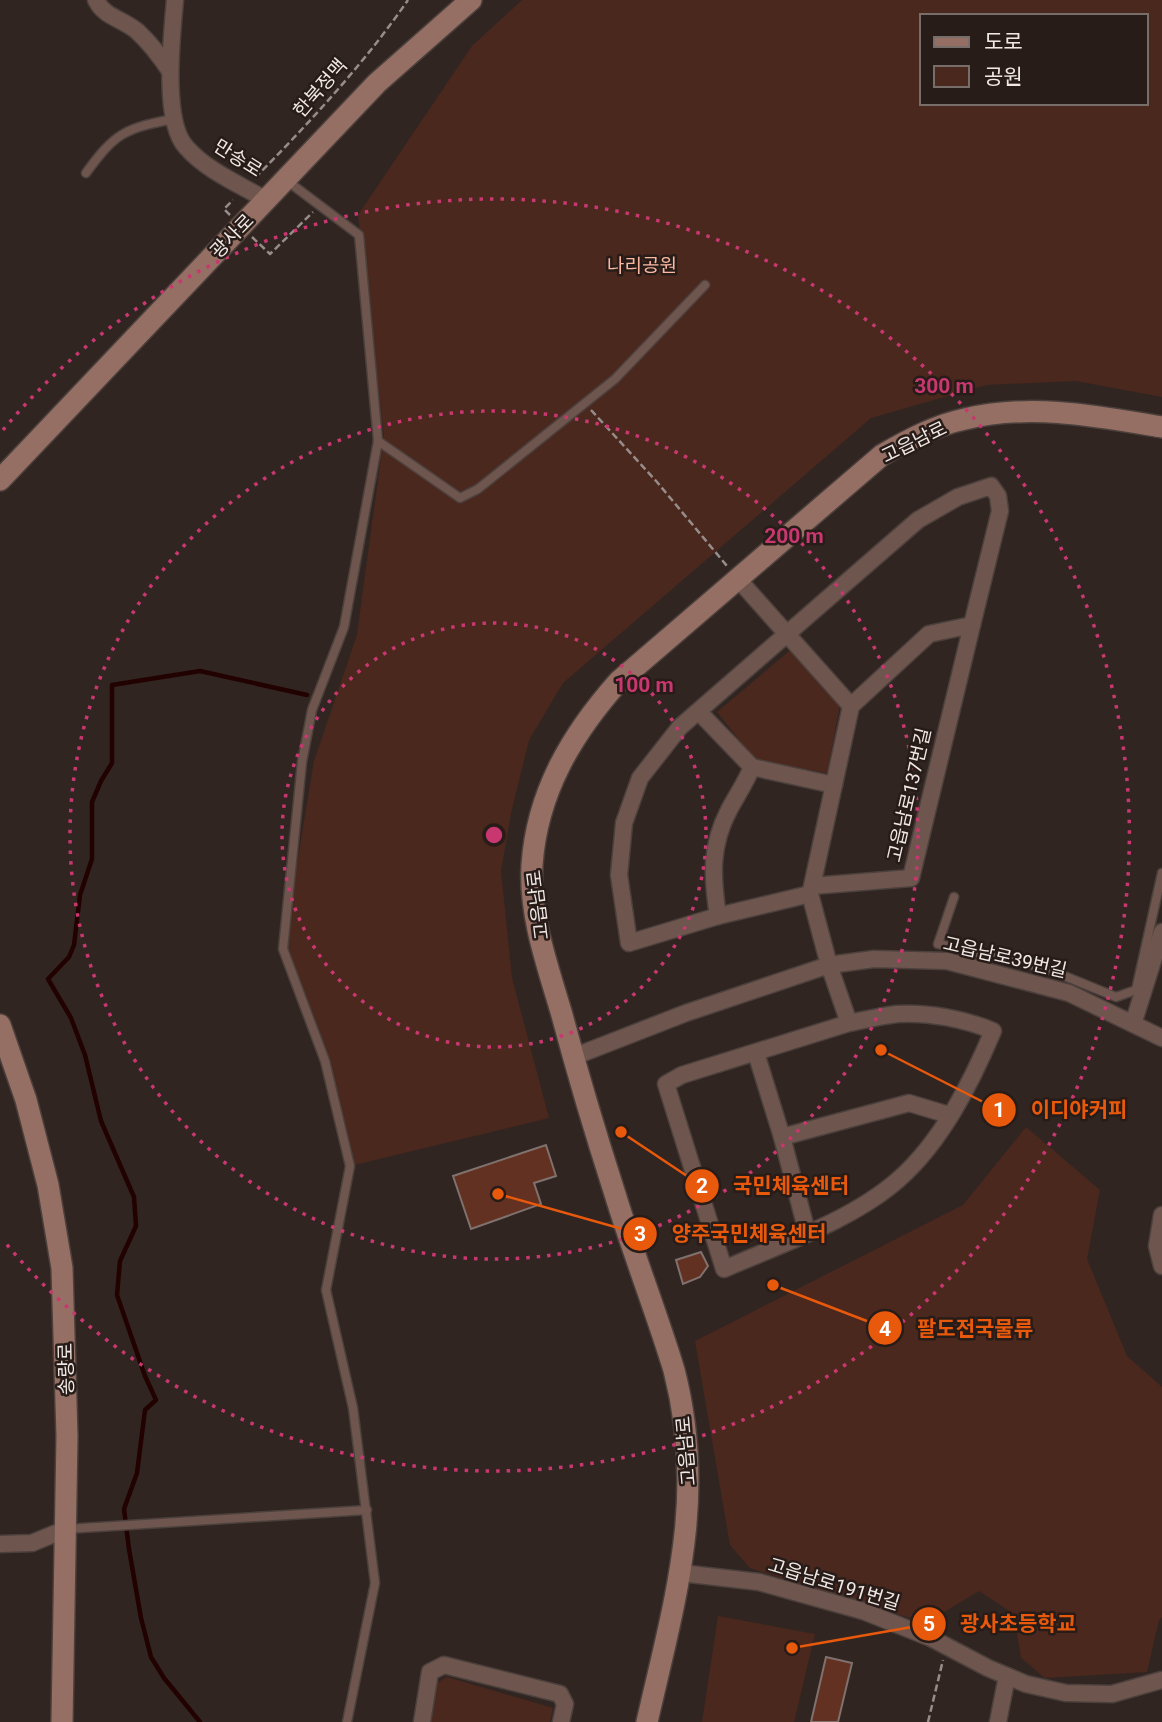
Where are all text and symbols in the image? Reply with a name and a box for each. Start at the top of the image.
legend [920,14,1148,105]
text: 도로 [984,30,1023,54]
street label: 한북정맥 [288,54,352,122]
text: 공원 [984,65,1023,89]
street label: 만송로 [210,134,266,182]
street label: 광사로 [206,209,258,263]
park label: 나리공원 [607,254,677,277]
text: 300 m [914,374,974,398]
street label: 고읍남로 [878,416,950,468]
text: 200 m [764,524,824,548]
text: 100 m [614,673,674,697]
street label: 고읍남로137번길 [882,726,936,864]
centre of rings [482,823,506,847]
street label: 고읍남로 [522,869,554,941]
street label: 고읍남로39번길 [941,932,1069,982]
callout: 이디야커피 [981,1089,1141,1131]
text: 1 [993,1098,1005,1122]
text: 이디야커피 [1031,1098,1127,1122]
callout: 국민체육센터 [684,1165,863,1207]
text: 2 [696,1174,708,1198]
text: 국민체육센터 [733,1174,849,1198]
callout: 양주국민체육센터 [623,1213,841,1255]
text: 3 [634,1222,646,1246]
text: 양주국민체육센터 [672,1222,826,1246]
callout: 팔도전국물류 [868,1307,1047,1349]
text: 4 [879,1317,891,1341]
text: 팔도전국물류 [917,1317,1033,1341]
street label: 송랑로 [54,1343,78,1395]
street label: 고읍남로 [671,1415,701,1487]
street label: 고읍남로191번길 [765,1553,903,1615]
callout: 광사초등학교 [911,1603,1090,1645]
text: 5 [923,1612,935,1636]
text: 광사초등학교 [960,1612,1076,1636]

